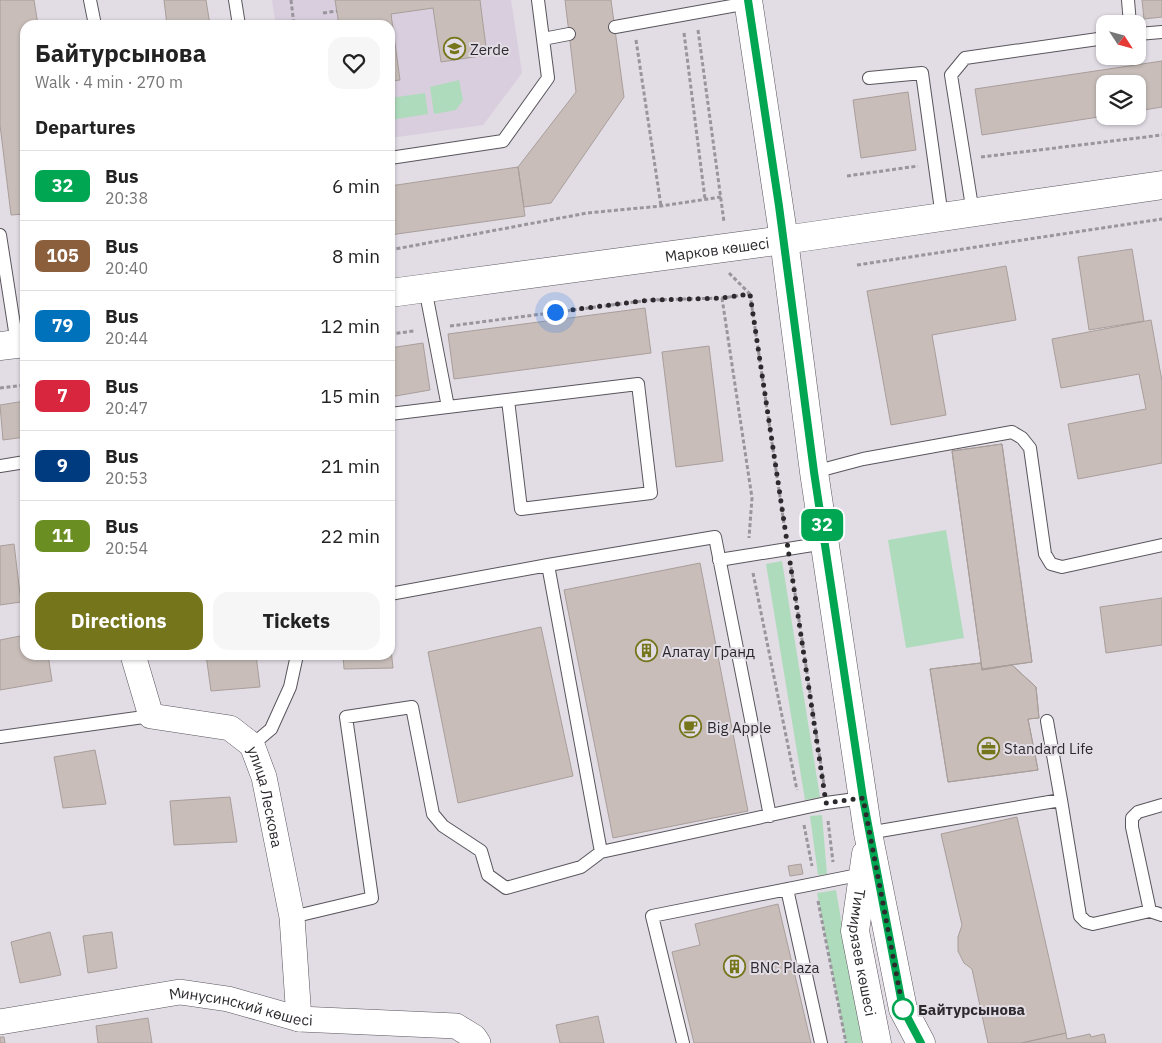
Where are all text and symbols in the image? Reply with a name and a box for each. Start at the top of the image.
north arrow [1096,15,1146,65]
map controls [1096,15,1146,125]
text: Байтурсынова [35,37,206,69]
button: heart [328,37,380,89]
school or university icon: Zerde [442,37,466,61]
place label: Zerde [470,40,509,59]
text: Walk · 4 min · 270 m [35,72,183,92]
button: layers [1096,75,1146,125]
text: Departures [35,115,135,139]
text: Bus [105,164,139,188]
text: 32 [52,174,73,197]
text: 6 min [332,174,380,198]
text: 20:38 [105,188,148,208]
street label: Марков көшесі [664,233,770,265]
text: Bus [105,234,139,258]
text: 105 [46,244,79,267]
text: 8 min [332,244,380,268]
text: 20:40 [105,258,148,278]
your location [543,300,568,325]
text: Bus [105,304,139,328]
text: 79 [52,314,73,337]
text: 12 min [321,314,380,338]
text: 20:44 [105,328,148,348]
text: Bus [105,374,139,398]
text: 7 [57,384,68,407]
text: 15 min [321,384,380,408]
text: 20:47 [105,398,148,418]
text: Bus [105,444,139,468]
text: 9 [57,454,68,477]
text: 21 min [321,454,380,478]
text: 20:53 [105,468,148,488]
line badge: 32 [800,509,844,541]
text: 32 [811,513,833,536]
text: Bus [105,514,139,538]
text: 11 [52,524,73,547]
text: 22 min [321,524,380,548]
text: 20:54 [105,538,148,558]
button: Directions [35,592,203,650]
button: Tickets [213,592,380,650]
building icon: Алатау Гранд [634,639,658,663]
place label: Алатау Гранд [662,642,755,661]
cafe icon: Big Apple [679,715,703,739]
place label: Big Apple [707,718,771,737]
office icon: Standard Life [976,736,1000,760]
place label: Standard Life [1004,739,1093,758]
street label: улица Лескова [244,743,287,849]
street label: Тимирязев көшесі [845,888,881,1018]
building icon: BNC Plaza [722,955,746,979]
place label: BNC Plaza [750,958,819,977]
street label: Минусинский көшесі [167,982,313,1029]
marker: Байтурсынова [892,998,914,1020]
place label: Байтурсынова [918,1000,1026,1019]

